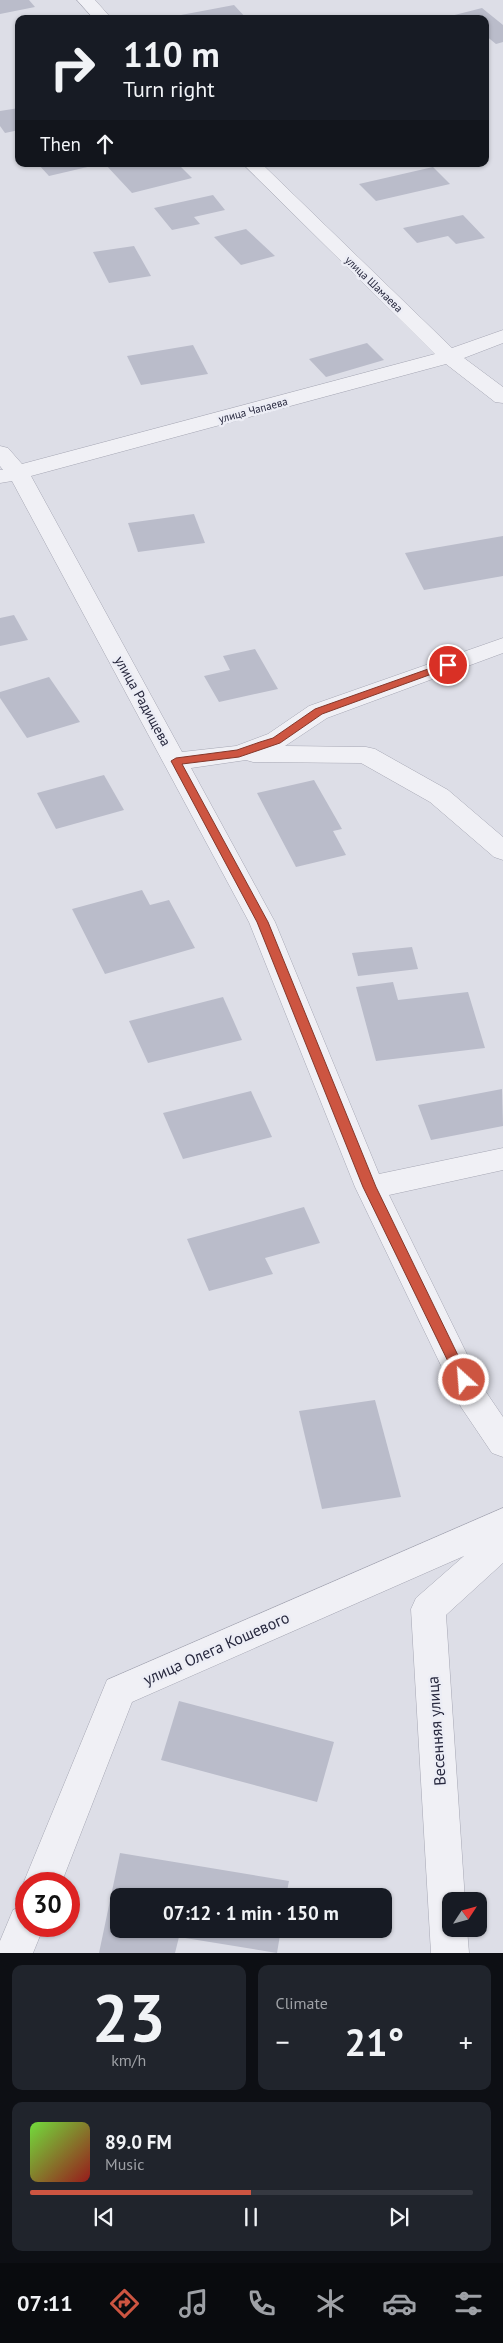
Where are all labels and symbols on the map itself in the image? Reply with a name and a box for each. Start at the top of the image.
street label: улица Шамаева [342,253,406,315]
street label: улица Чапаева [217,394,289,426]
pin [427,644,469,686]
street label: улица Радищева [111,653,175,749]
position arrow [437,1353,489,1405]
street label: улица Олега Кошевого [140,1607,292,1689]
street label: Весенняя улица [422,1676,450,1786]
speed limit sign: 30 [15,1872,80,1937]
north arrow [442,1892,488,1938]

